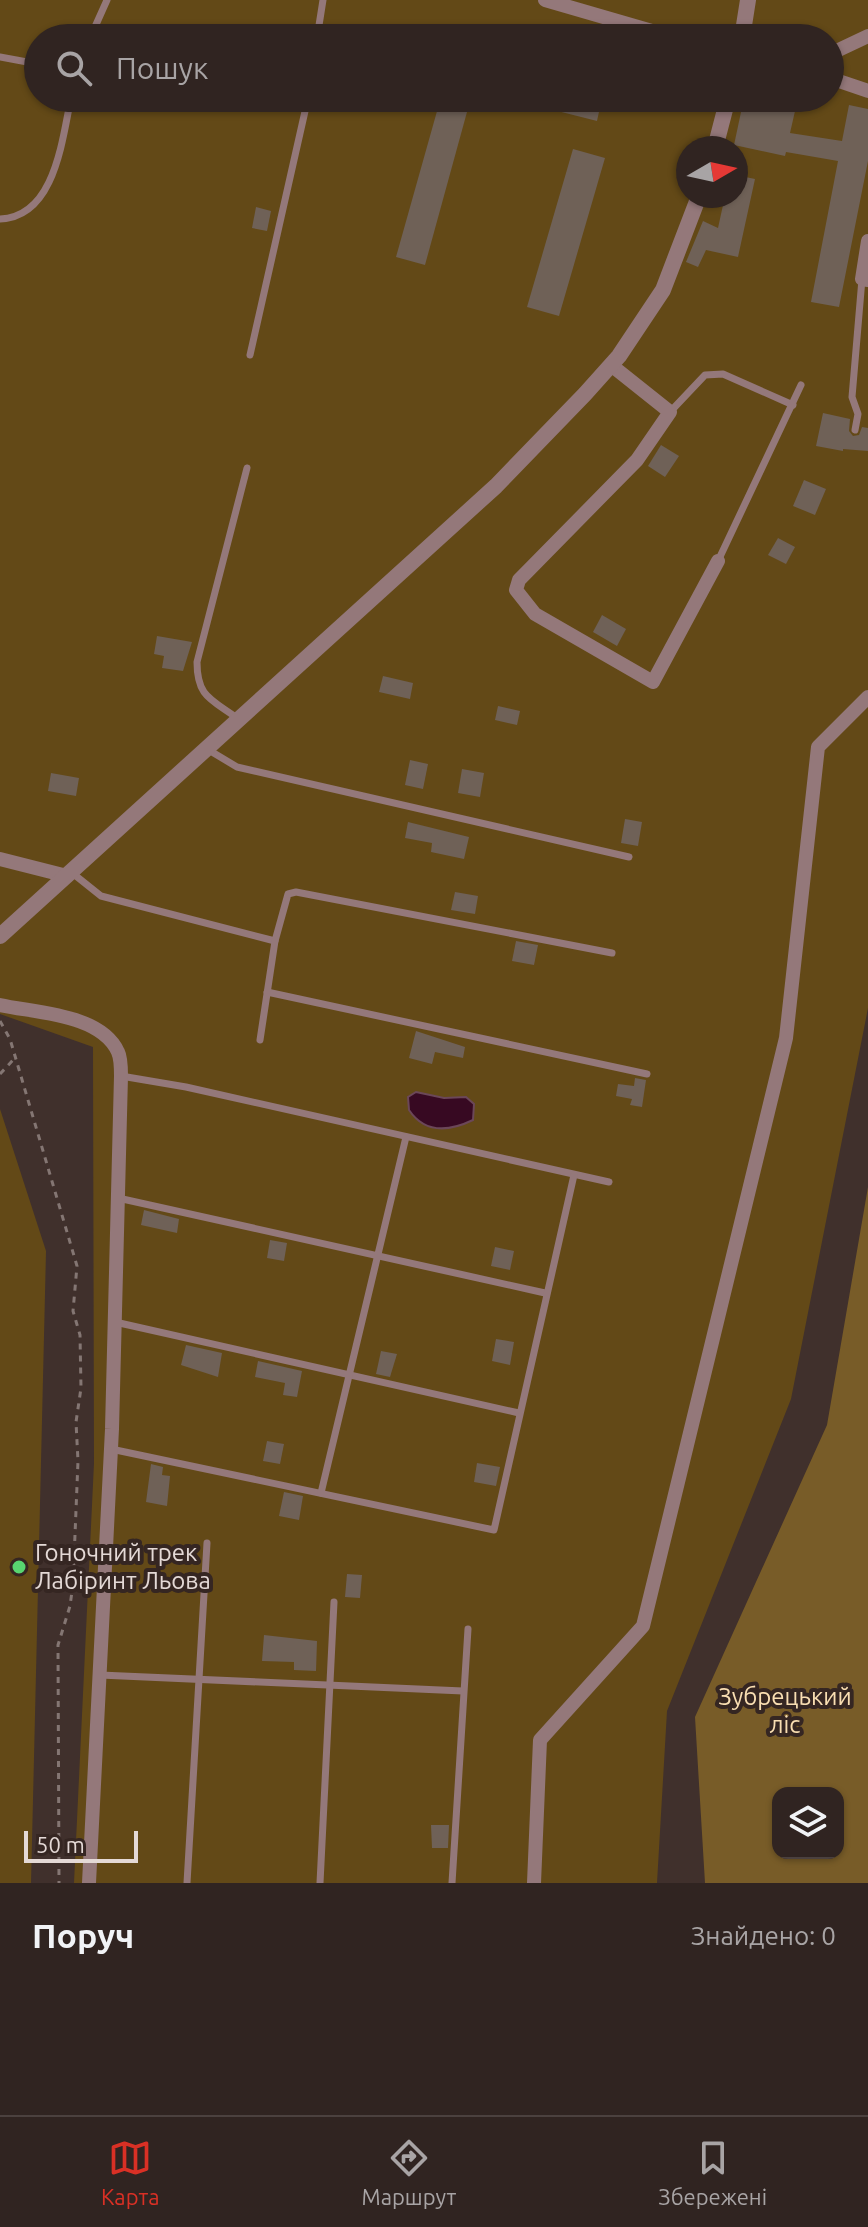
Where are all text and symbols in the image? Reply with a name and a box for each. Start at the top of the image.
search box [24,24,844,112]
icon: search [52,46,96,90]
text: Пошук [116,51,209,85]
north arrow [676,136,748,208]
place label: Гоночний трек Лабіринт Льова [35,1539,211,1594]
marker: Гоночний трек Лабіринт Льова [10,1558,28,1576]
park label: Зубрецький ліс [718,1683,852,1738]
map controls [772,1787,844,1859]
button: layers [772,1787,844,1859]
scale bar [24,1827,138,1863]
text: 50 m [36,1832,85,1857]
text: Поруч [32,1916,134,1954]
text: Знайдено: 0 [691,1921,836,1950]
tab: Карта [101,2136,160,2209]
tab: Маршрут [362,2136,456,2209]
tab: Збережені [658,2136,767,2209]

